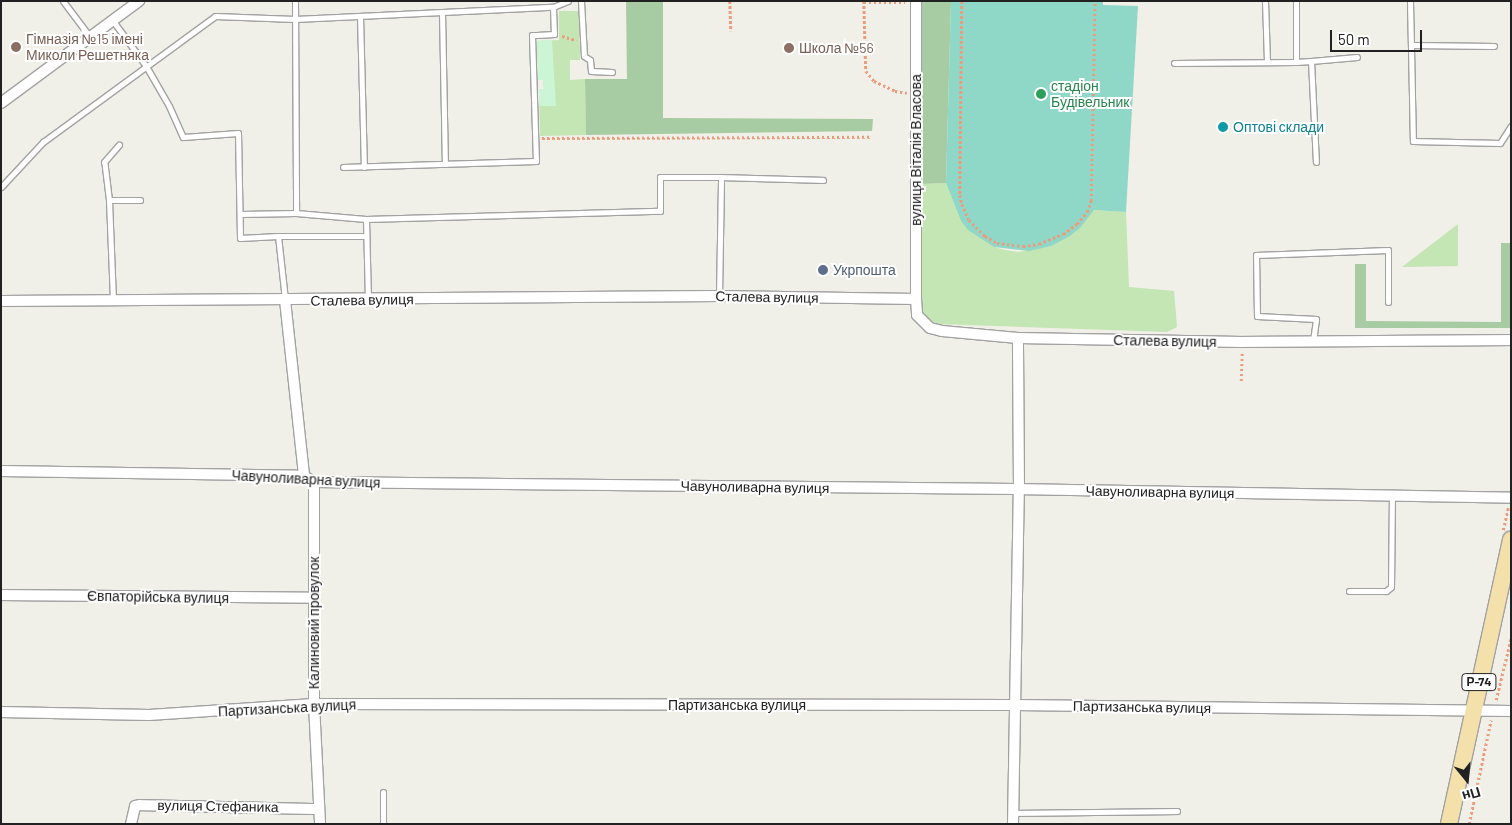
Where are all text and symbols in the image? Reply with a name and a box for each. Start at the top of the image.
scale bar [1332,20,1424,52]
text: 50 m [1338,30,1370,48]
place label: Гімназія №15 імені Миколи Решетняка [26,31,149,64]
place label: Школа №56 [799,40,874,56]
marker: Гімназія №15 імені Миколи Решетняка [10,41,22,53]
marker: Школа №56 [783,42,795,54]
street label: вулиця Віталія Власова [908,74,924,226]
place label: стадіон Будівельник [1051,78,1129,110]
marker: стадіон Будівельник [1035,88,1047,100]
place label: Оптові склади [1233,119,1324,135]
marker: Оптові склади [1217,121,1229,133]
place label: Укрпошта [833,262,896,278]
marker: Укрпошта [817,264,829,276]
street label: Сталева вулиця [715,288,819,306]
street label: Сталева вулиця [310,291,414,309]
street label: Сталева вулиця [1113,332,1217,350]
street label: Чавуноливарна вулиця [231,467,381,491]
street label: Чавуноливарна вулиця [680,477,830,497]
street label: Чавуноливарна вулиця [1085,482,1235,502]
street label: Калиновий провулок [306,557,322,689]
street label: Євпаторійська вулиця [87,587,229,607]
road number: Р-74 [1460,672,1498,692]
street label: Партизанська вулиця [218,696,356,720]
street label: Партизанська вулиця [668,697,806,713]
street label: Партизанська вулиця [1073,697,1211,717]
north arrow [1442,755,1492,805]
text: Пн [1460,784,1483,806]
street label: вулиця Стефаника [157,797,279,815]

